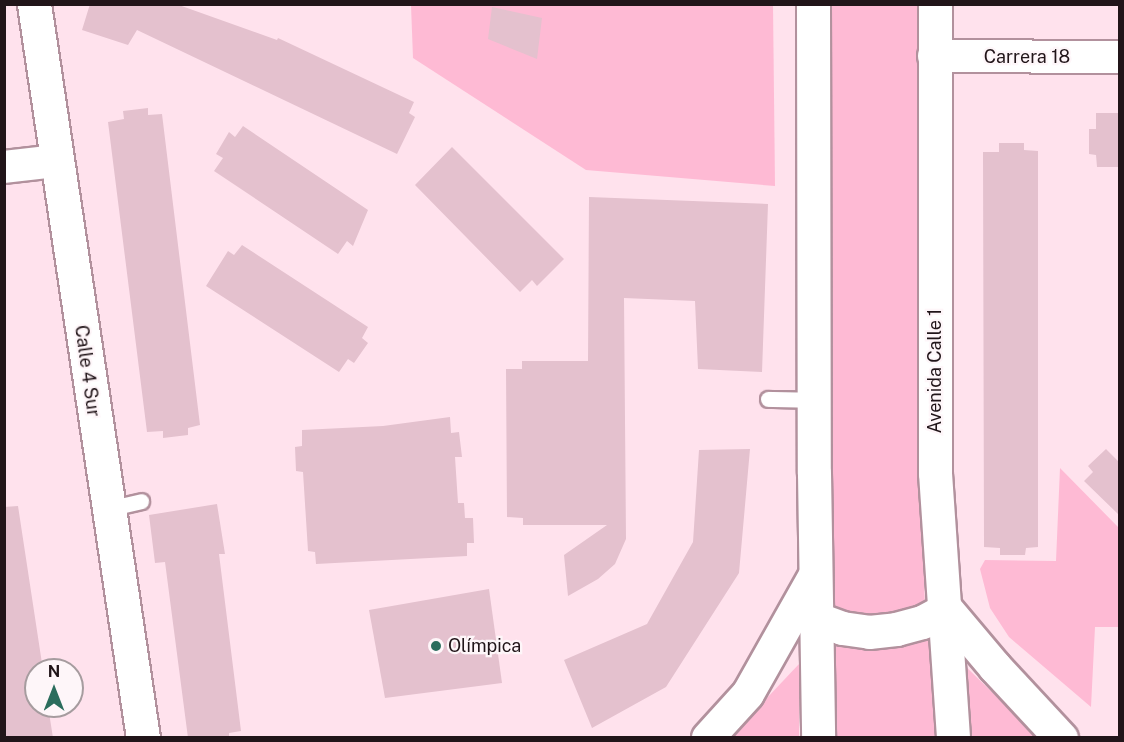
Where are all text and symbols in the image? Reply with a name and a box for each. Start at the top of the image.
street label: Carrera 18 [984,46,1070,68]
street label: Avenida Calle 1 [924,308,946,434]
street label: Calle 4 Sur [70,324,104,418]
place label: Olímpica [448,635,521,657]
marker: Olímpica [429,639,443,653]
north arrow [24,658,84,718]
text: N [48,662,60,681]

